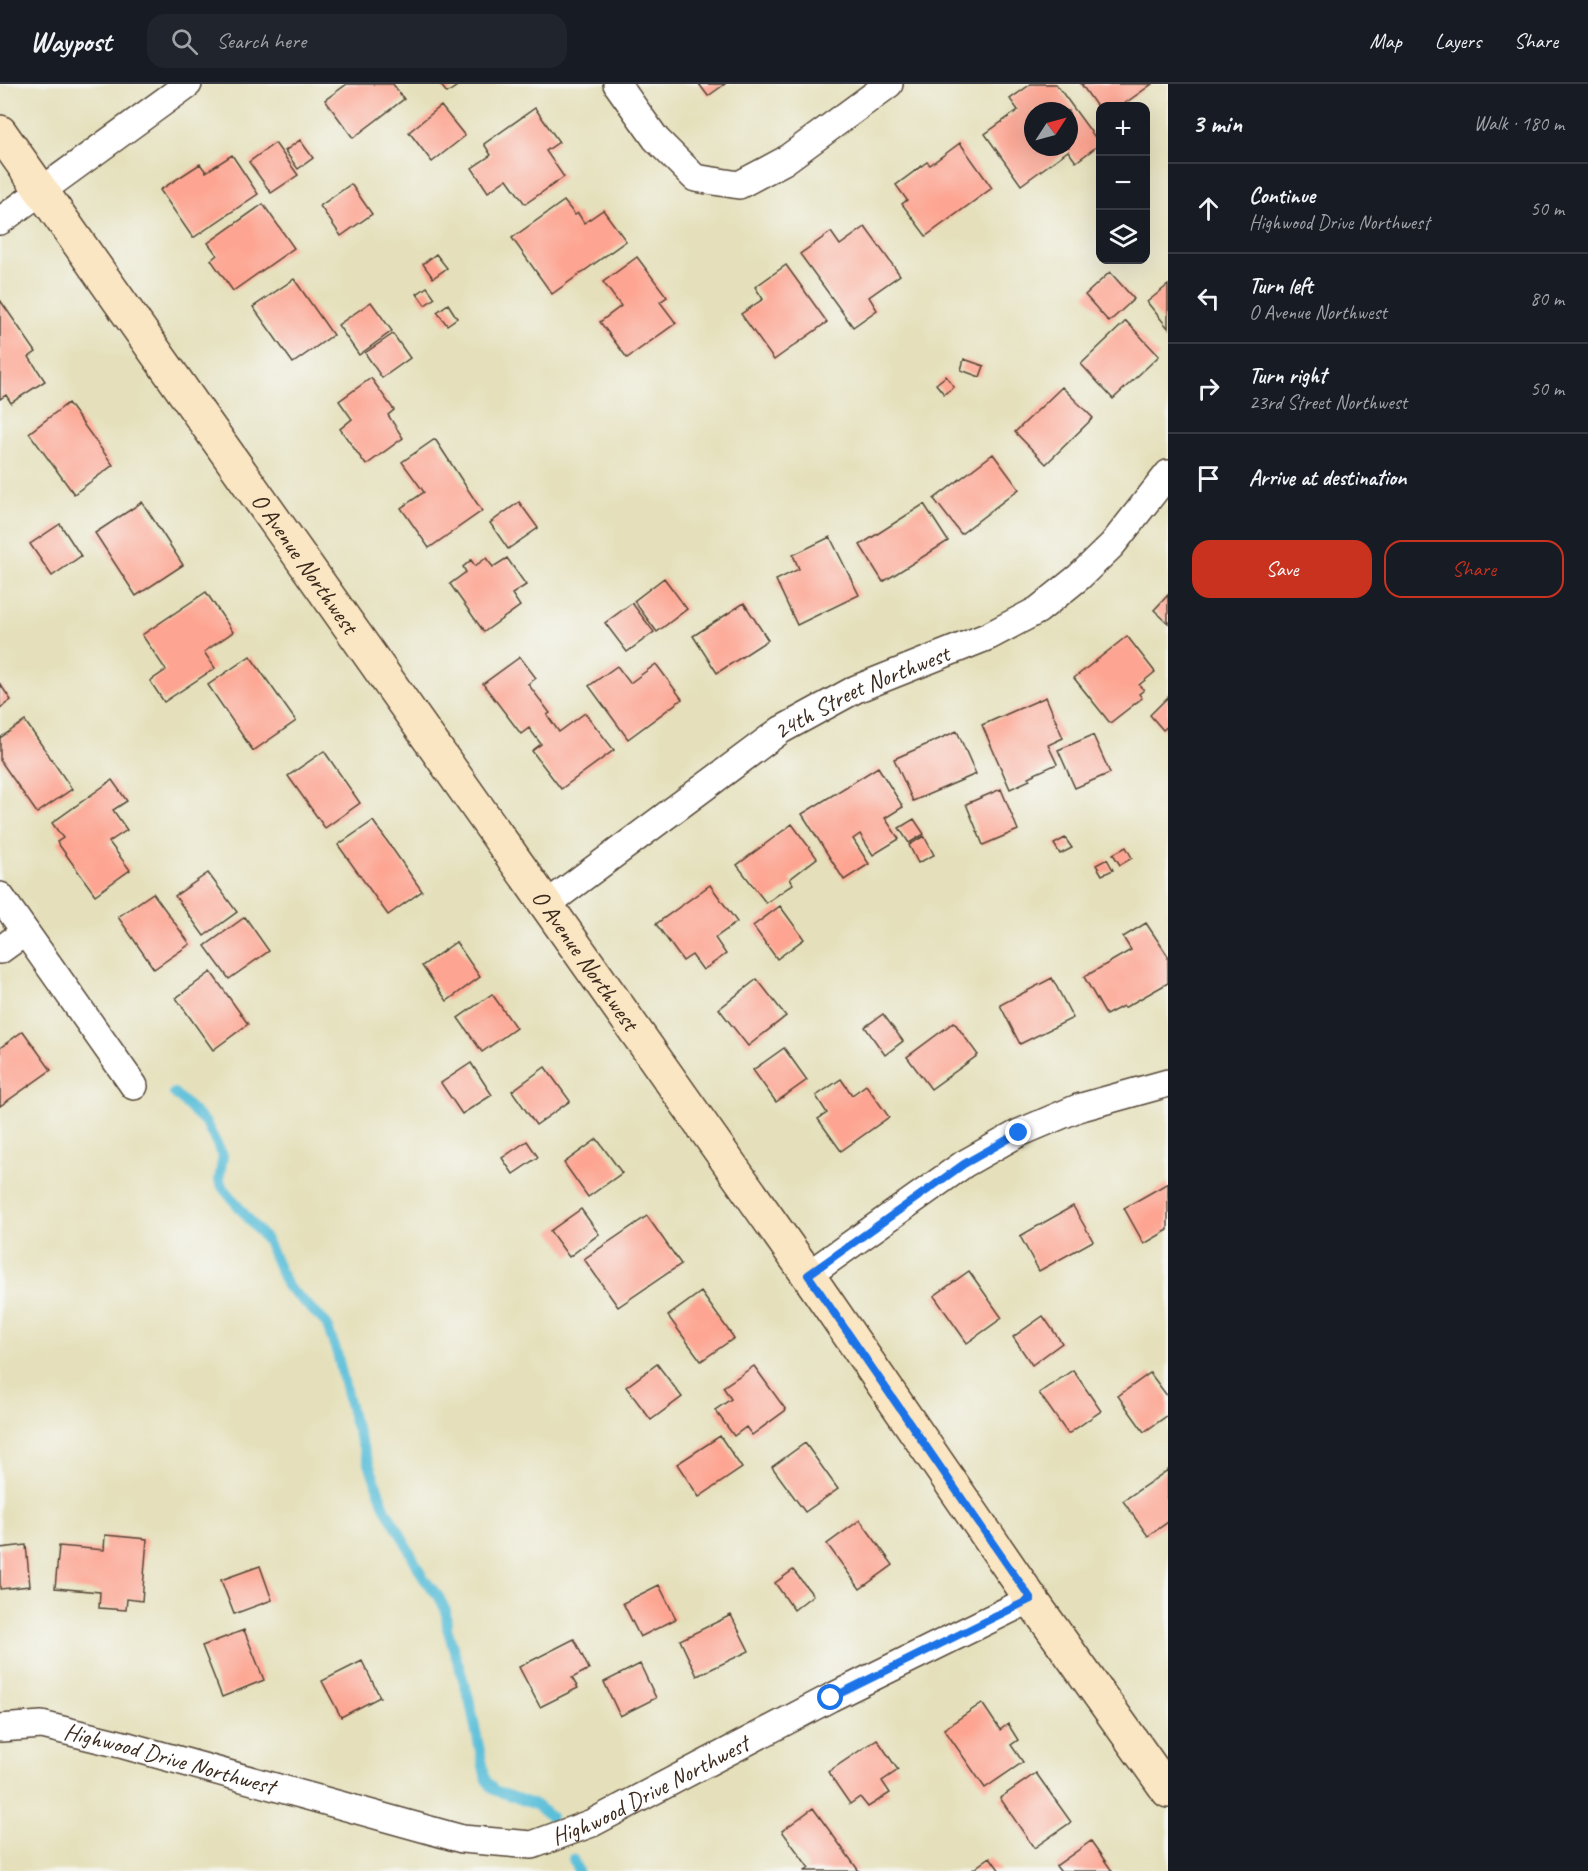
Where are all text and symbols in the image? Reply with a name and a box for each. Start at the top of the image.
search box [147,14,567,68]
text: Waypost [30,24,111,59]
icon: search [168,25,201,58]
text: Search here [216,27,306,55]
text: Map [1369,28,1402,54]
text: Layers [1435,28,1481,54]
text: Share [1514,28,1558,54]
north arrow [1024,102,1078,156]
map controls [1096,102,1150,264]
button: + [1096,102,1150,156]
text: 3 min [1192,107,1242,140]
text: Walk · 180 m [1474,111,1564,136]
button: − [1096,156,1150,210]
text: Continue [1249,182,1315,210]
icon: ahead [1192,192,1225,225]
text: 50 m [1530,196,1564,221]
button: layers [1096,210,1150,264]
text: Highwood Drive Northwest [1249,210,1430,235]
text: Turn left [1249,272,1313,300]
icon: left [1192,282,1225,315]
text: 80 m [1530,286,1564,311]
text: O Avenue Northwest [1249,300,1387,325]
text: Turn right [1249,362,1326,390]
icon: right [1192,372,1225,405]
text: 50 m [1530,376,1564,401]
text: 23rd Street Northwest [1249,390,1407,415]
icon: arrive [1192,462,1225,495]
text: Arrive at destination [1249,464,1406,492]
street label: O Avenue Northwest [245,487,366,641]
button: Save [1192,540,1372,598]
button: Share [1384,540,1564,598]
street label: 24th Street Northwest [767,638,955,746]
street label: O Avenue Northwest [525,884,647,1038]
route end [1005,1119,1031,1145]
route start [817,1684,843,1710]
street label: Highwood Drive Northwest [61,1716,281,1802]
street label: Highwood Drive Northwest [547,1727,757,1852]

